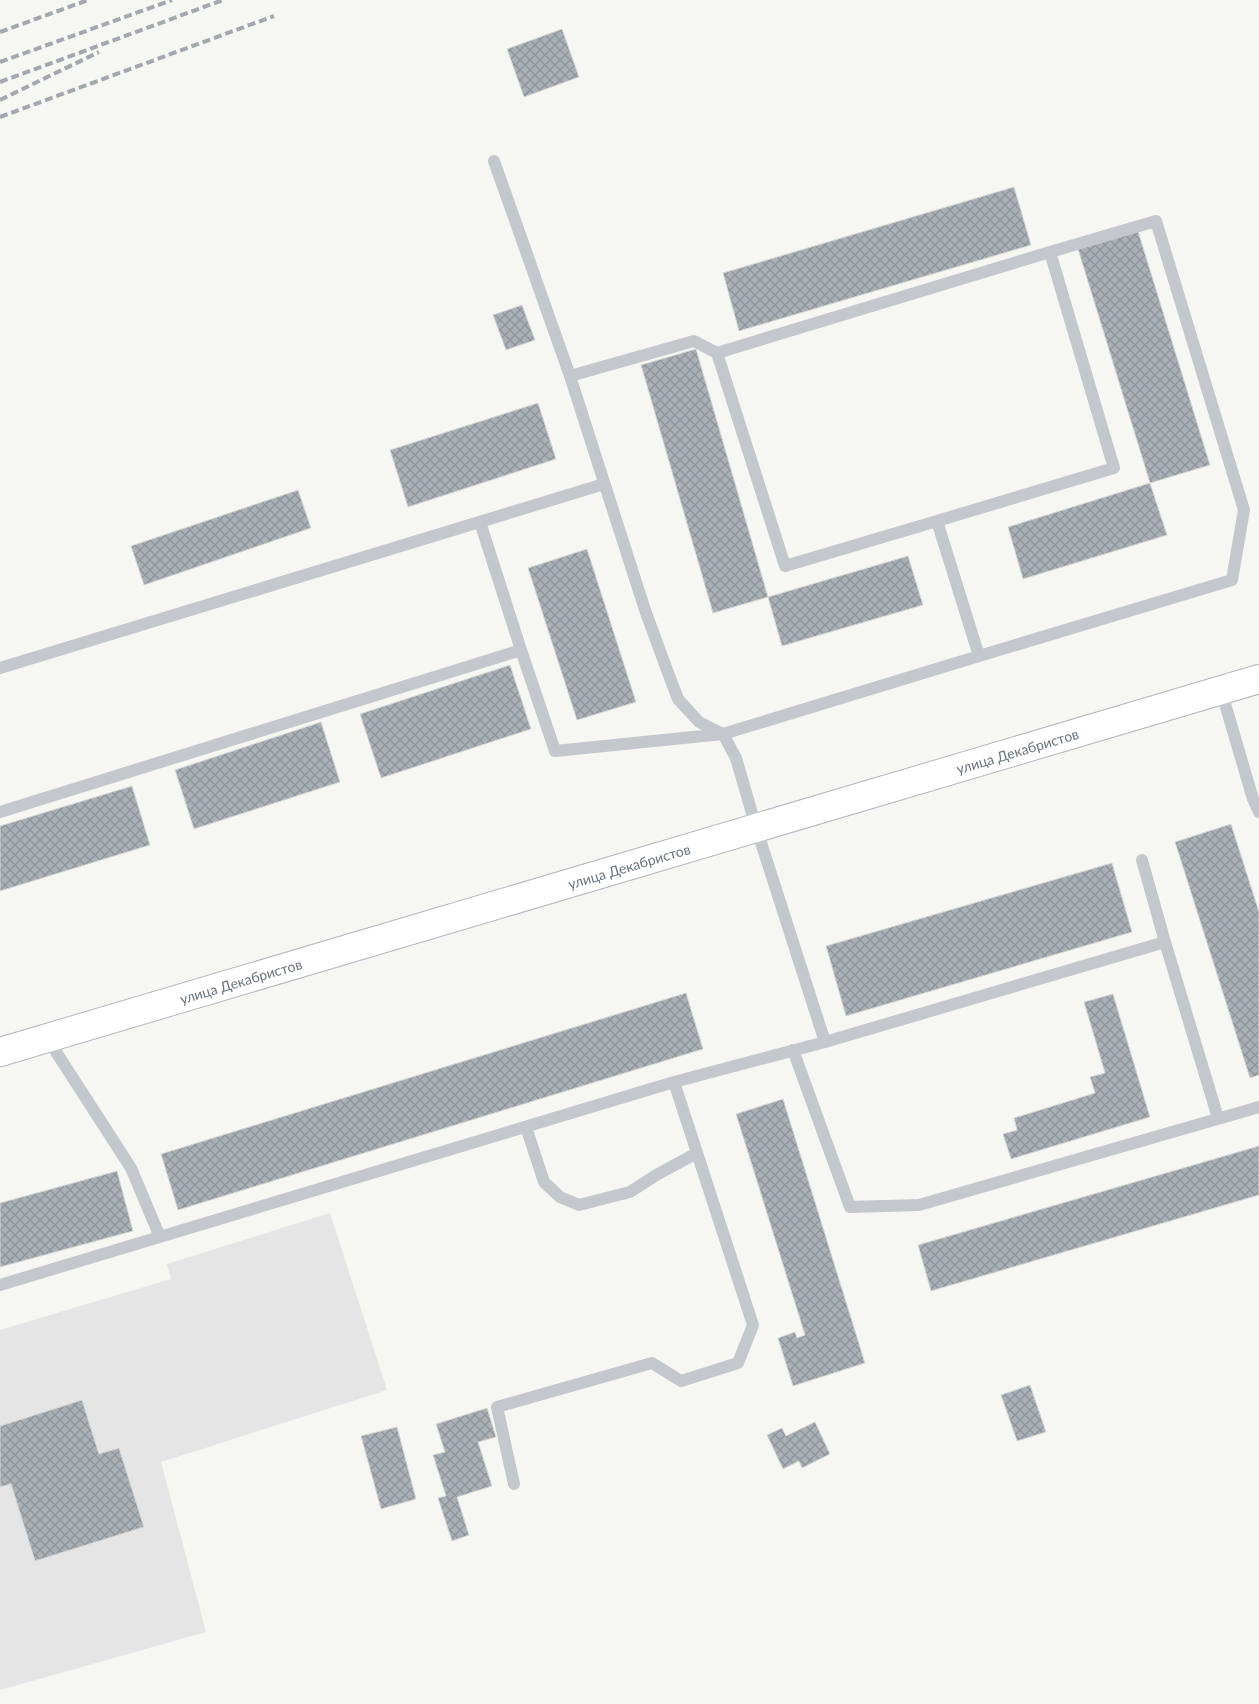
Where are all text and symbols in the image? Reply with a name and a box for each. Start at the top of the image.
street label: улица Декабристов [954,724,1080,777]
street label: улица Декабристов [566,840,692,892]
street label: улица Декабристов [178,955,304,1007]

